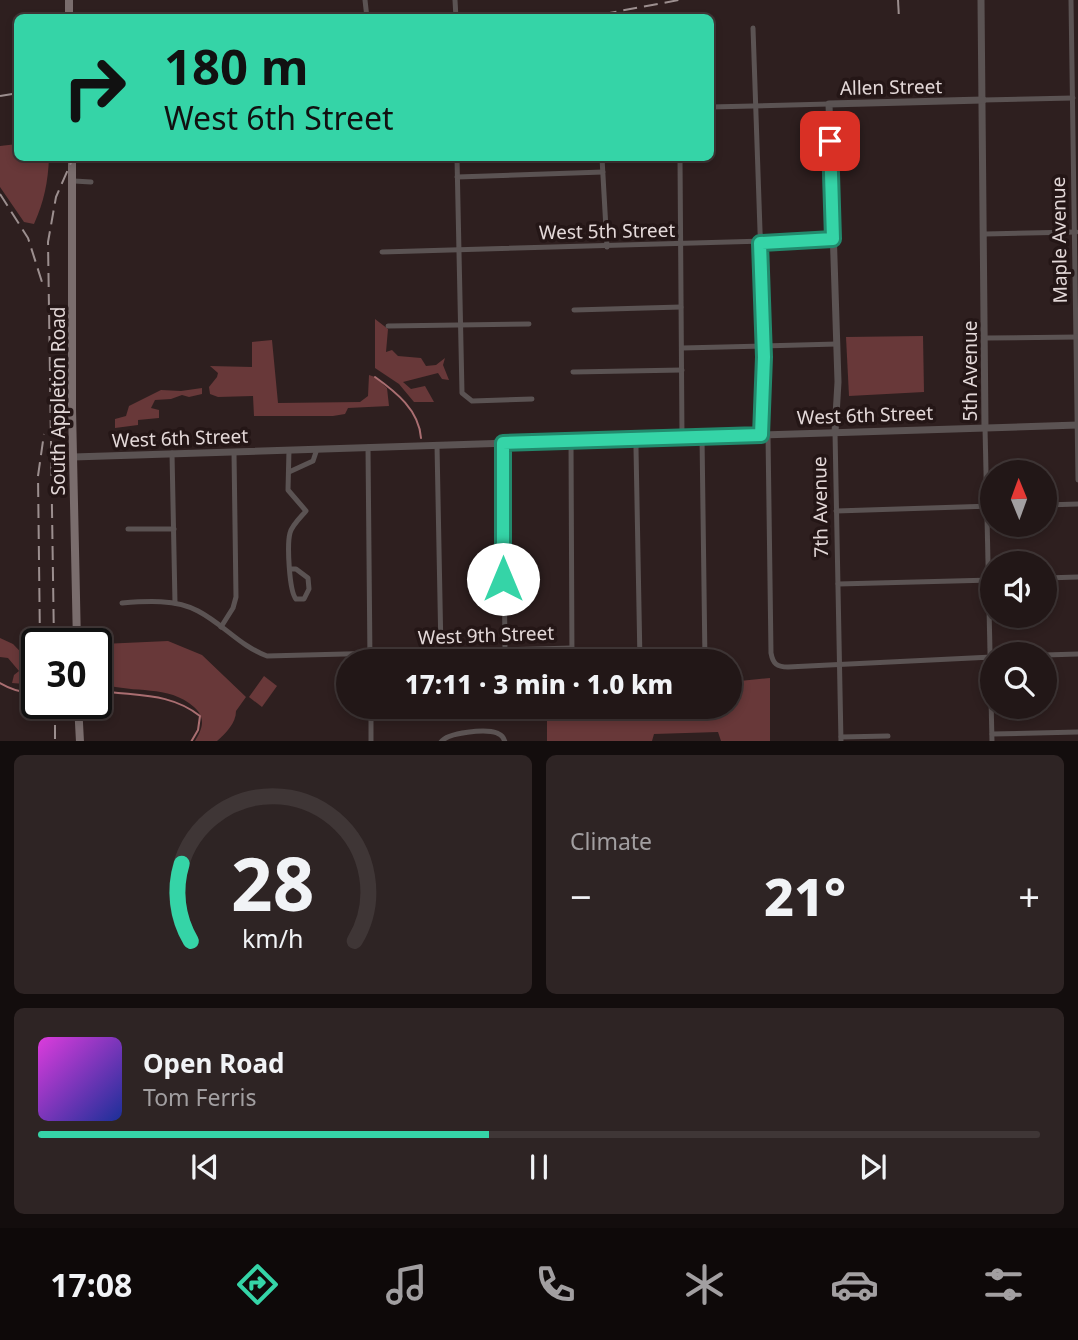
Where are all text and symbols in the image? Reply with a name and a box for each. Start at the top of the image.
text: 180 m [164,33,309,99]
icon: right [49,42,140,133]
street label: Allen Street [840,73,943,101]
text: West 6th Street [164,96,394,139]
pin [800,111,860,171]
icon: arrive [811,122,849,160]
street label: Maple Avenue [1045,176,1073,304]
street label: West 5th Street [539,217,676,245]
street label: South Appleton Road [45,306,71,496]
street label: 5th Avenue [957,320,983,422]
street label: West 6th Street [796,400,934,430]
street label: West 6th Street [111,423,249,453]
street label: 7th Avenue [806,456,834,558]
north arrow [980,460,1057,537]
map controls [980,460,1057,719]
position arrow [466,542,540,616]
button: sound [980,551,1057,628]
street label: West 9th Street [417,620,555,650]
speed limit sign: 30 [21,628,112,719]
button: search [980,642,1057,719]
text: 17:11 · 3 min · 1.0 km [405,666,673,702]
text: Climate [570,825,652,857]
text: 28 [231,833,315,932]
text: 21° [764,860,846,931]
text: − [570,870,592,922]
text: + [1018,870,1040,922]
text: km/h [242,920,304,954]
text: Open Road [143,1045,285,1081]
text: Tom Ferris [143,1081,256,1113]
icon: previous [186,1148,224,1186]
icon: pause [520,1148,558,1186]
icon: next [854,1148,892,1186]
icon: directions [233,1260,282,1309]
icon: music [382,1260,431,1309]
icon: phone [531,1260,580,1309]
icon: climate [680,1260,729,1309]
icon: car [830,1260,879,1309]
icon: filters [979,1260,1028,1309]
text: 17:08 [50,1263,132,1306]

